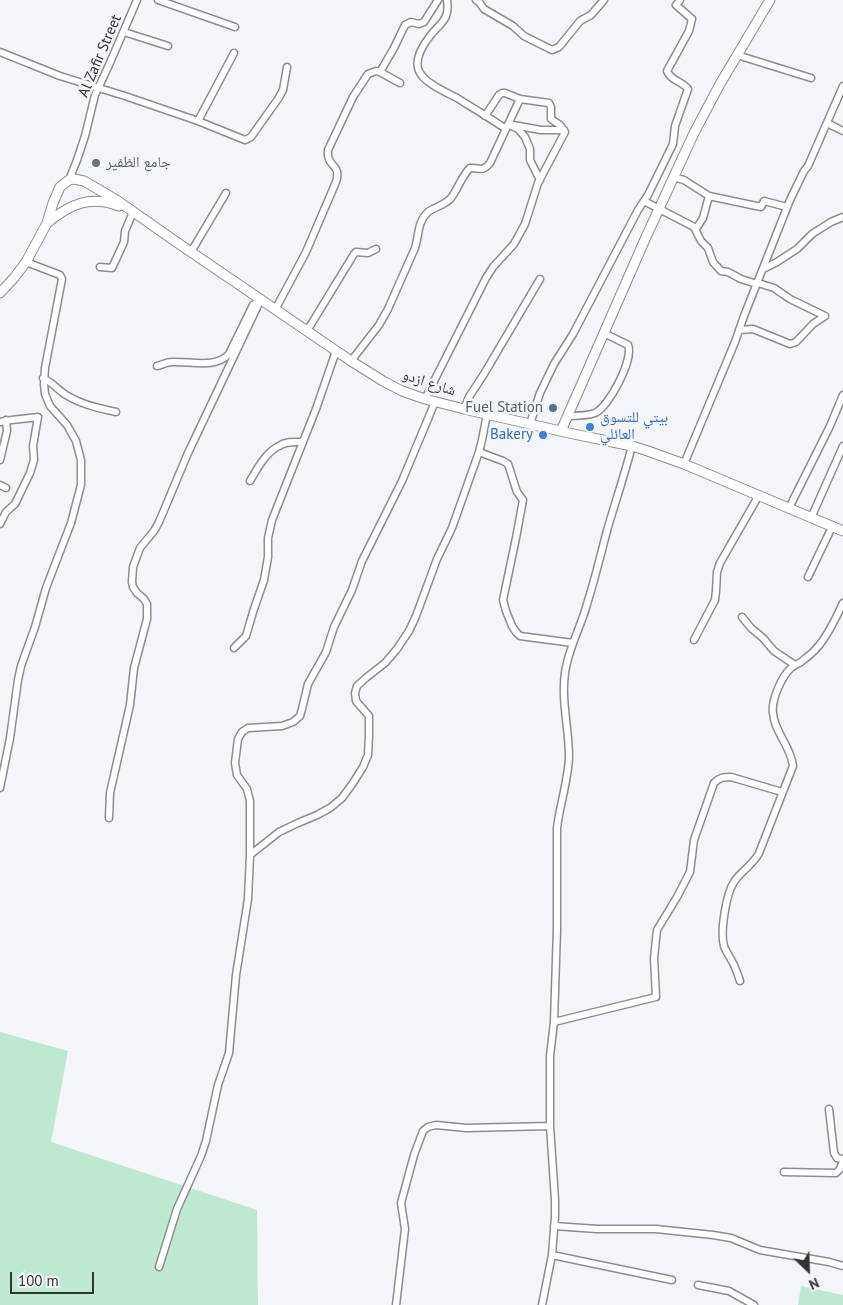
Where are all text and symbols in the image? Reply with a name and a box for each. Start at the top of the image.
street label: Al Zafir Street [75,12,125,100]
place label: جامع الظفير [106,154,171,172]
marker: جامع الظفير [90,157,102,169]
street label: شارع ازدو [400,366,458,400]
place label: Fuel Station [465,399,543,417]
marker: Fuel Station [547,402,559,414]
place label: بيتي للتسوق العائلي [600,409,668,444]
marker: بيتي للتسوق العائلي [584,421,596,433]
place label: Bakery [490,426,533,444]
marker: Bakery [537,429,549,441]
north arrow [783,1245,833,1295]
scale bar [12,1262,96,1294]
text: 100 m [18,1271,59,1290]
text: N [806,1274,822,1294]

